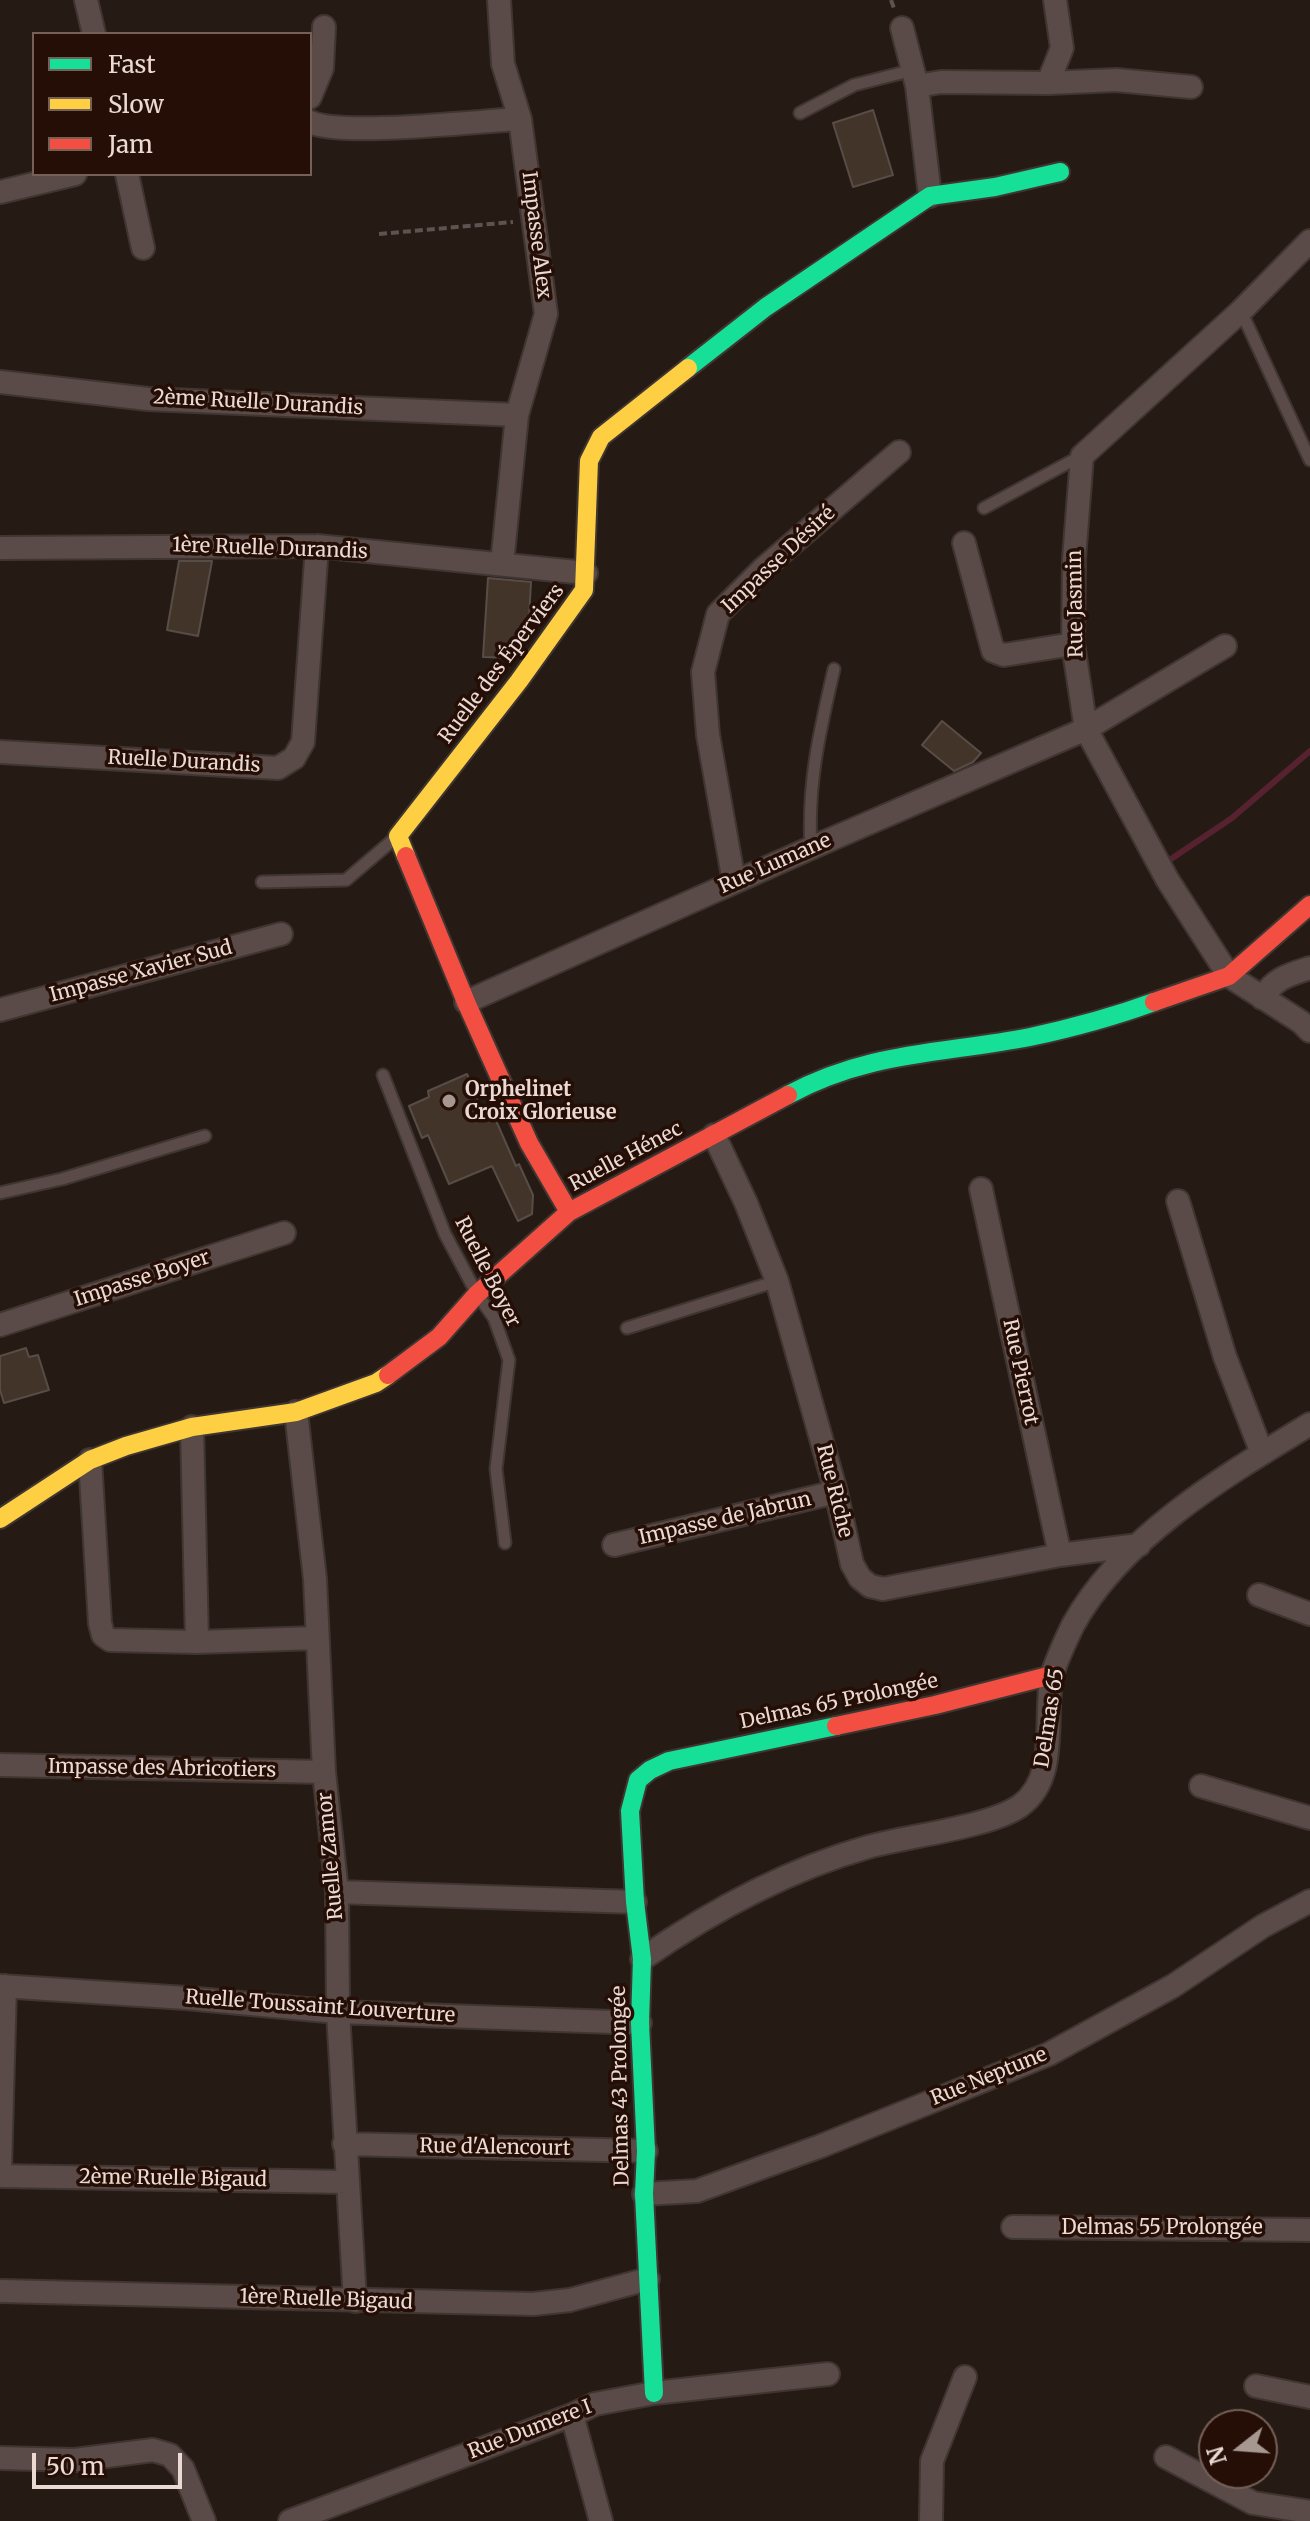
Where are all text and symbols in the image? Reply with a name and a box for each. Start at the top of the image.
legend [32,32,312,176]
text: Fast [108,49,156,80]
text: Slow [108,89,164,120]
text: Jam [108,129,153,160]
street label: Impasse Alex [516,170,556,300]
street label: 2ème Ruelle Durandis [152,386,364,420]
street label: Impasse Désiré [717,501,841,619]
street label: 1ère Ruelle Durandis [172,534,368,564]
street label: Rue Jasmin [1063,550,1089,658]
street label: Ruelle des Éperviers [434,580,570,748]
street label: Ruelle Durandis [107,746,261,778]
street label: Rue Lumane [715,829,835,899]
street label: Impasse Xavier Sud [47,936,235,1008]
place label: Orphelinet Croix Glorieuse [465,1078,616,1125]
marker: Orphelinet Croix Glorieuse [440,1092,458,1110]
street label: Ruelle Hénec [565,1117,687,1197]
street label: Ruelle Boyer [449,1213,525,1331]
street label: Impasse Boyer [71,1246,213,1312]
street label: Rue Pierrot [997,1317,1043,1427]
street label: Rue Riche [811,1442,857,1540]
street label: Impasse de Jabrun [636,1487,814,1551]
street label: Delmas 65 [1030,1667,1070,1769]
street label: Delmas 65 Prolongée [738,1669,940,1735]
street label: Impasse des Abricotiers [48,1755,276,1783]
street label: Ruelle Zamor [313,1791,349,1921]
street label: Delmas 43 Prolongée [607,1985,635,2187]
street label: Ruelle Toussaint Louverture [184,1986,456,2028]
street label: Rue Neptune [927,2043,1051,2111]
street label: Rue d'Alencourt [419,2135,571,2161]
street label: 2ème Ruelle Bigaud [79,2165,267,2193]
street label: Delmas 55 Prolongée [1061,2216,1263,2240]
street label: 1ère Ruelle Bigaud [239,2285,413,2315]
street label: Rue Dumere I [465,2395,595,2465]
north arrow [1198,2409,1278,2489]
scale bar [36,2437,186,2487]
text: N [1201,2443,1233,2468]
text: 50 m [46,2451,105,2482]

